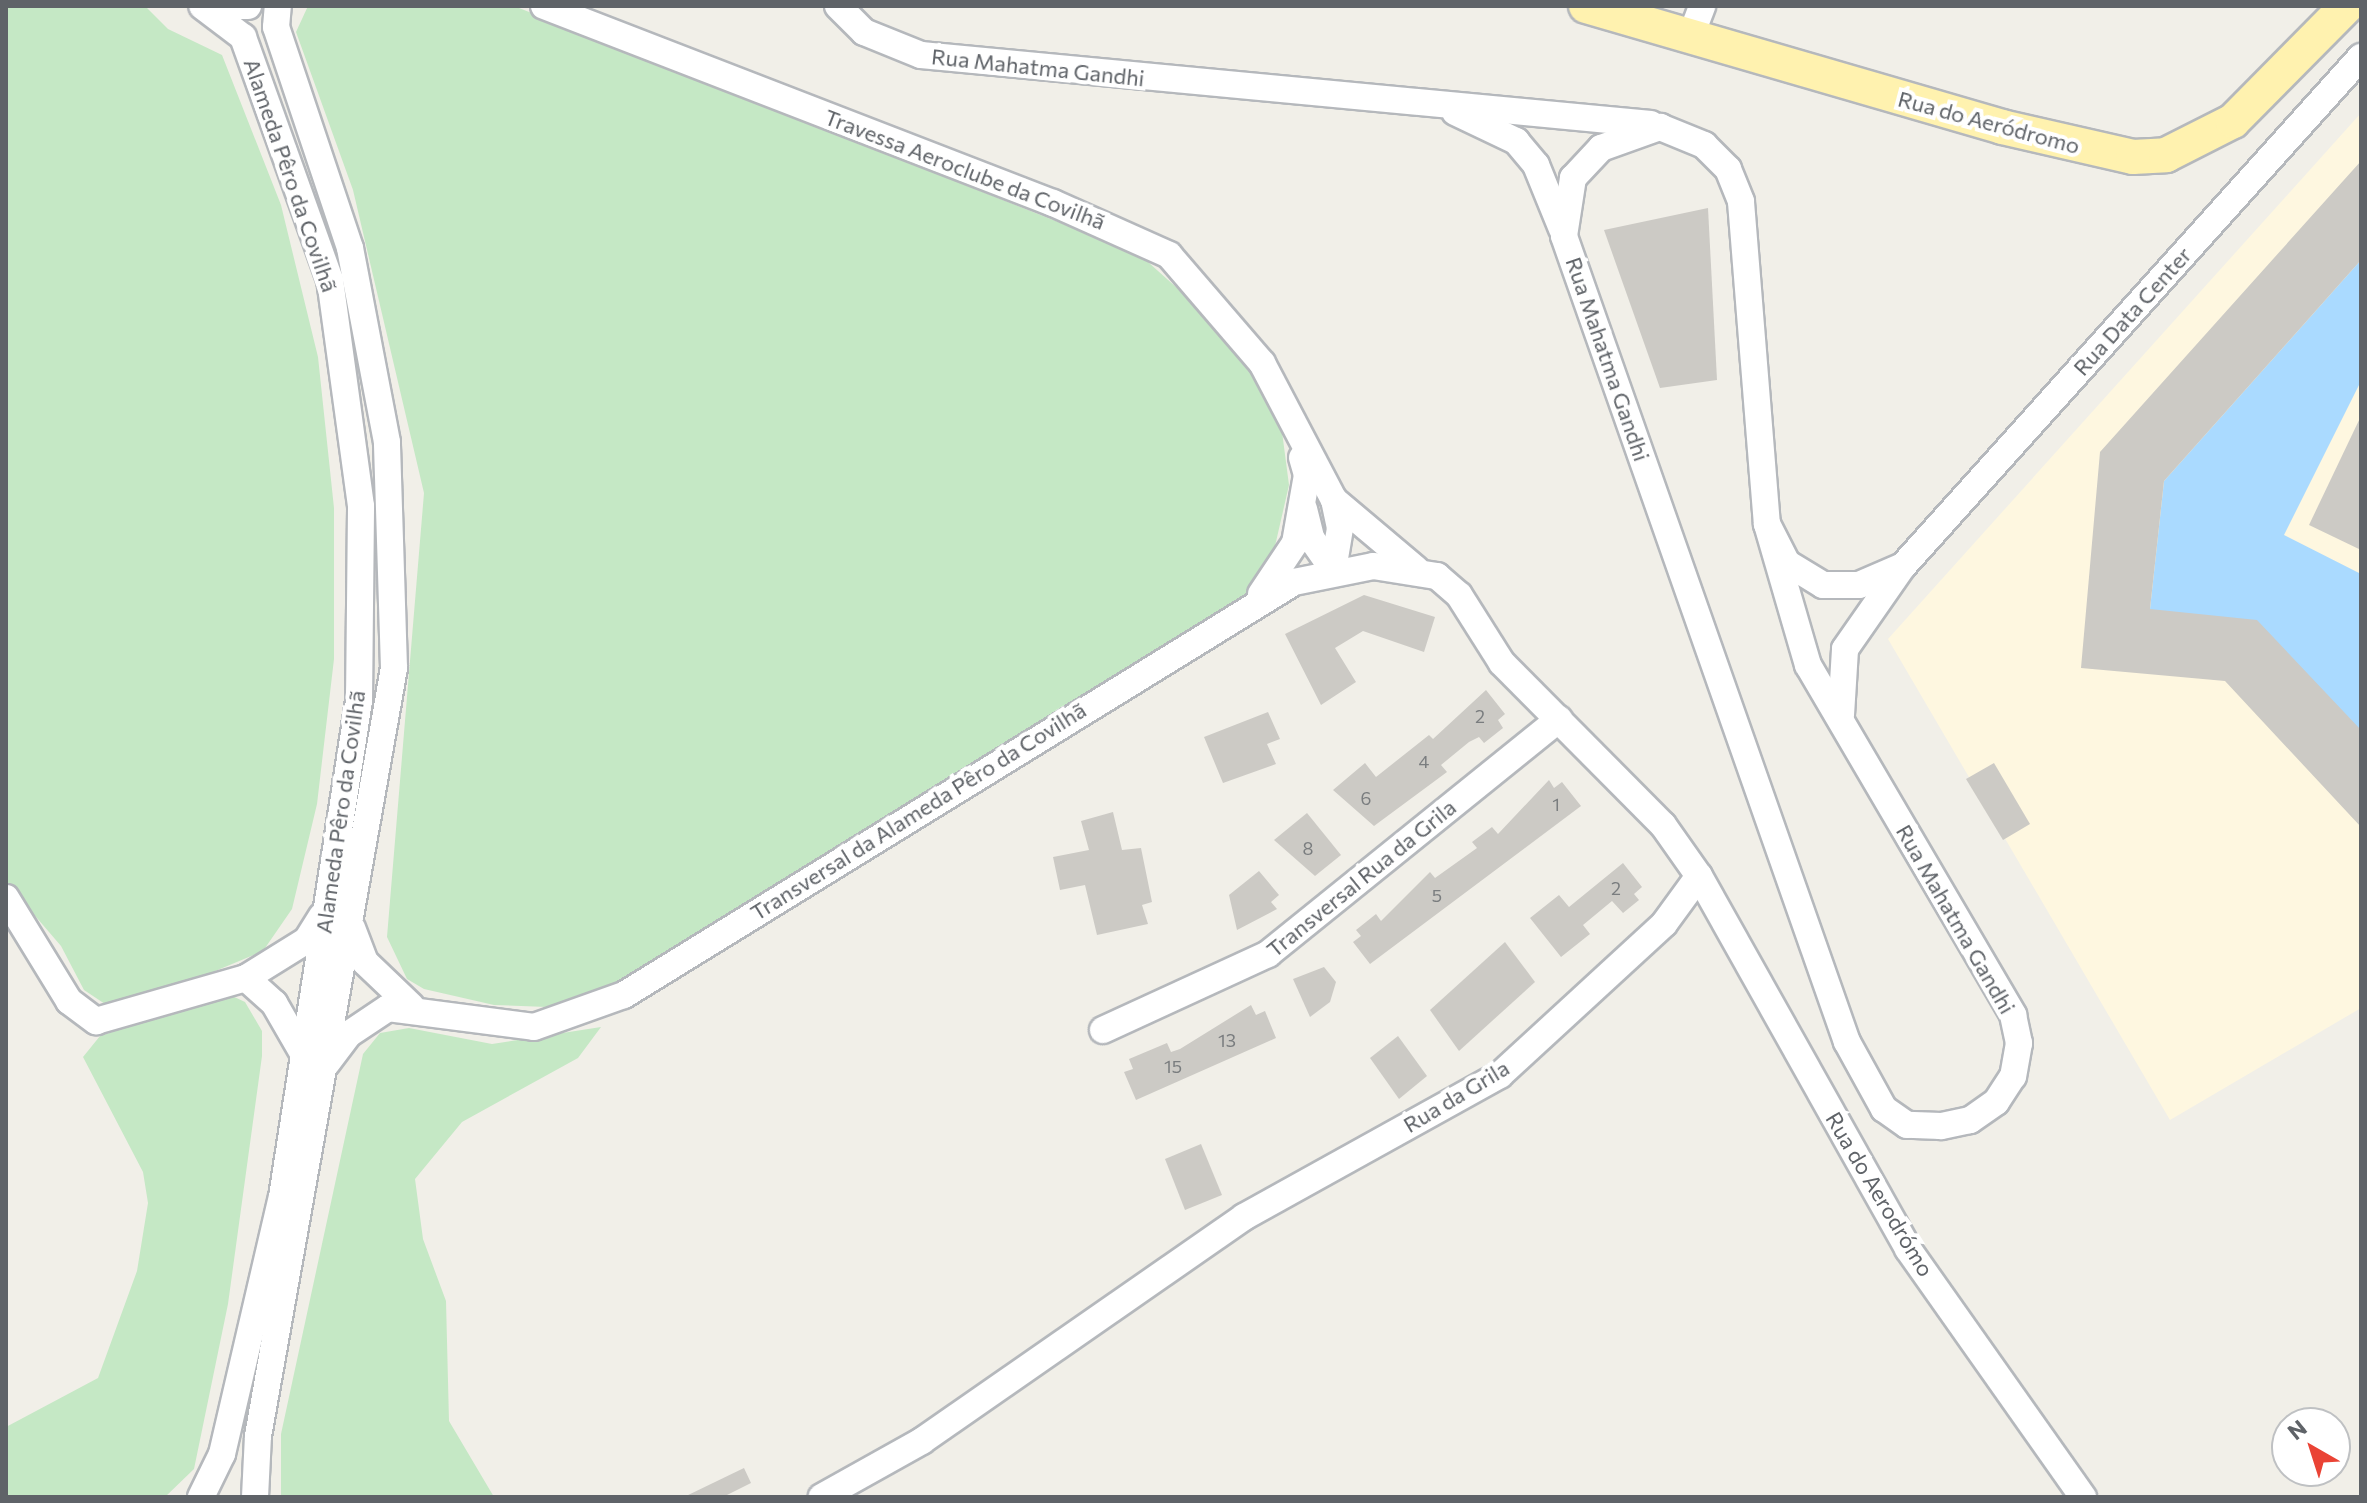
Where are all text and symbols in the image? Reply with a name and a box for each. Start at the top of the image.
street label: Rua Mahatma Gandhi [930,43,1146,91]
street label: Alameda Pêro da Covilhã [239,55,343,295]
street label: Rua do Aeródromo [1895,85,2083,159]
street label: Travessa Aeroclube da Covilhã [821,103,1109,235]
street label: Rua Data Center [2067,241,2197,381]
street label: Rua Mahatma Gandhi [1561,253,1655,465]
street label: Alameda Pêro da Covilhã [310,689,370,935]
street label: Transversal da Alameda Pêro da Covilhã [745,696,1091,926]
house number: 2 [1475,705,1485,727]
house number: 4 [1419,750,1429,772]
house number: 6 [1361,787,1371,809]
house number: 1 [1552,793,1560,815]
street label: Transversal Rua da Grila [1261,794,1461,962]
street label: Rua Mahatma Gandhi [1891,820,2021,1018]
house number: 8 [1303,837,1313,859]
house number: 2 [1611,877,1621,899]
house number: 5 [1432,884,1442,906]
house number: 13 [1218,1029,1236,1051]
street label: Rua da Grila [1398,1054,1514,1138]
house number: 15 [1164,1055,1182,1077]
street label: Rua do Aerodrómo [1820,1107,1940,1281]
north arrow [2271,1407,2351,1487]
text: N [2282,1414,2312,1445]

